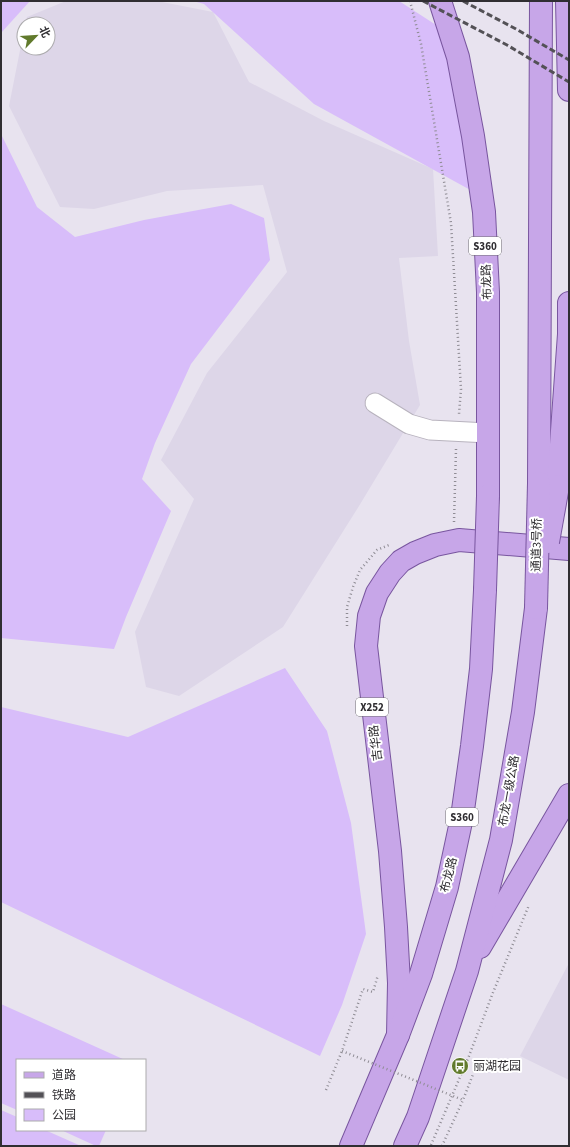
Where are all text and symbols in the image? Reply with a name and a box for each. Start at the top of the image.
north arrow [16,16,56,56]
text: 北 [35,24,54,40]
road number: S360 [469,237,501,255]
street label: 布龙路 [478,264,496,300]
street label: 通道3号桥 [528,518,546,572]
road number: X252 [356,698,388,716]
street label: 吉华路 [365,724,387,762]
street label: 布龙一级公路 [494,754,524,828]
road number: S360 [446,808,478,826]
street label: 布龙路 [436,855,462,895]
bus stop icon: 丽湖花园 [450,1056,470,1076]
place label: 丽湖花园 [473,1058,521,1075]
legend [16,1059,146,1131]
text: 道路 [52,1067,76,1084]
text: 铁路 [52,1087,76,1104]
text: 公园 [52,1107,76,1124]

